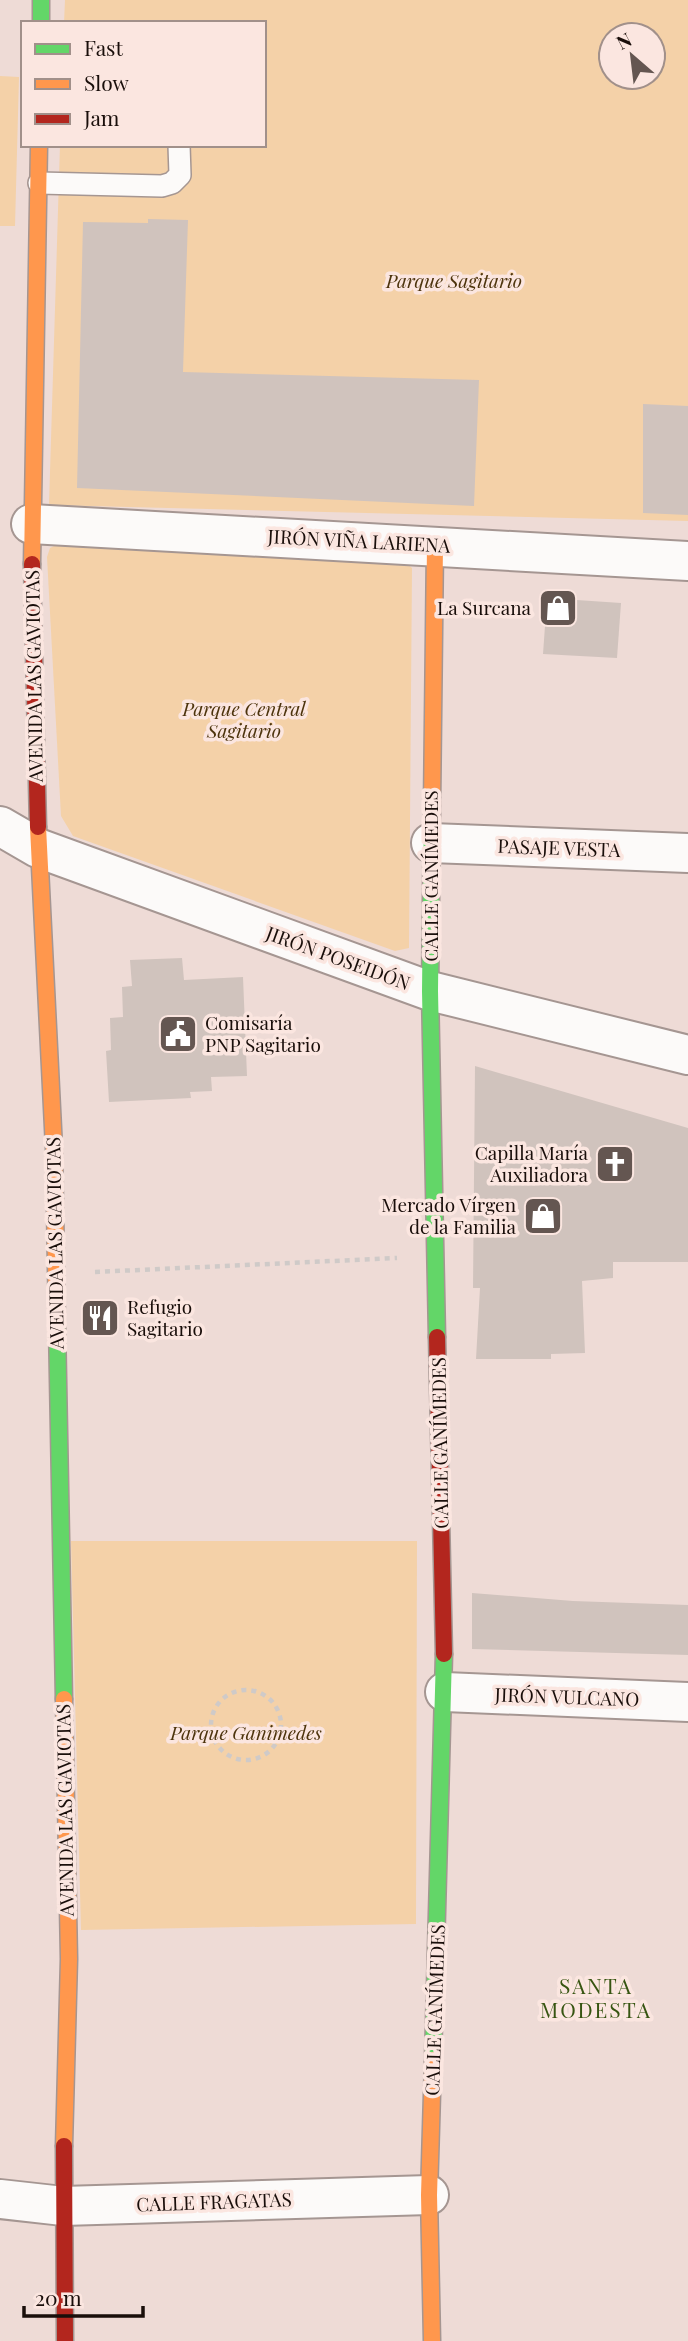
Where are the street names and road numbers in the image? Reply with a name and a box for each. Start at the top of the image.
street label: JIRÓN VIÑA LARIENA [266,522,452,558]
street label: AVENIDA LAS GAVIOTAS [18,570,48,783]
street label: CALLE GANÍMEDES [417,790,443,962]
street label: PASAJE VESTA [497,832,622,862]
street label: JIRÓN POSEIDÓN [262,919,414,995]
street label: AVENIDA LAS GAVIOTAS [39,1137,69,1350]
street label: CALLE GANÍMEDES [425,1357,453,1529]
street label: JIRÓN VULCANO [493,1680,640,1712]
street label: AVENIDA LAS GAVIOTAS [49,1704,79,1917]
street label: CALLE GANÍMEDES [418,1924,450,2096]
street label: CALLE FRAGATAS [136,2185,292,2217]

